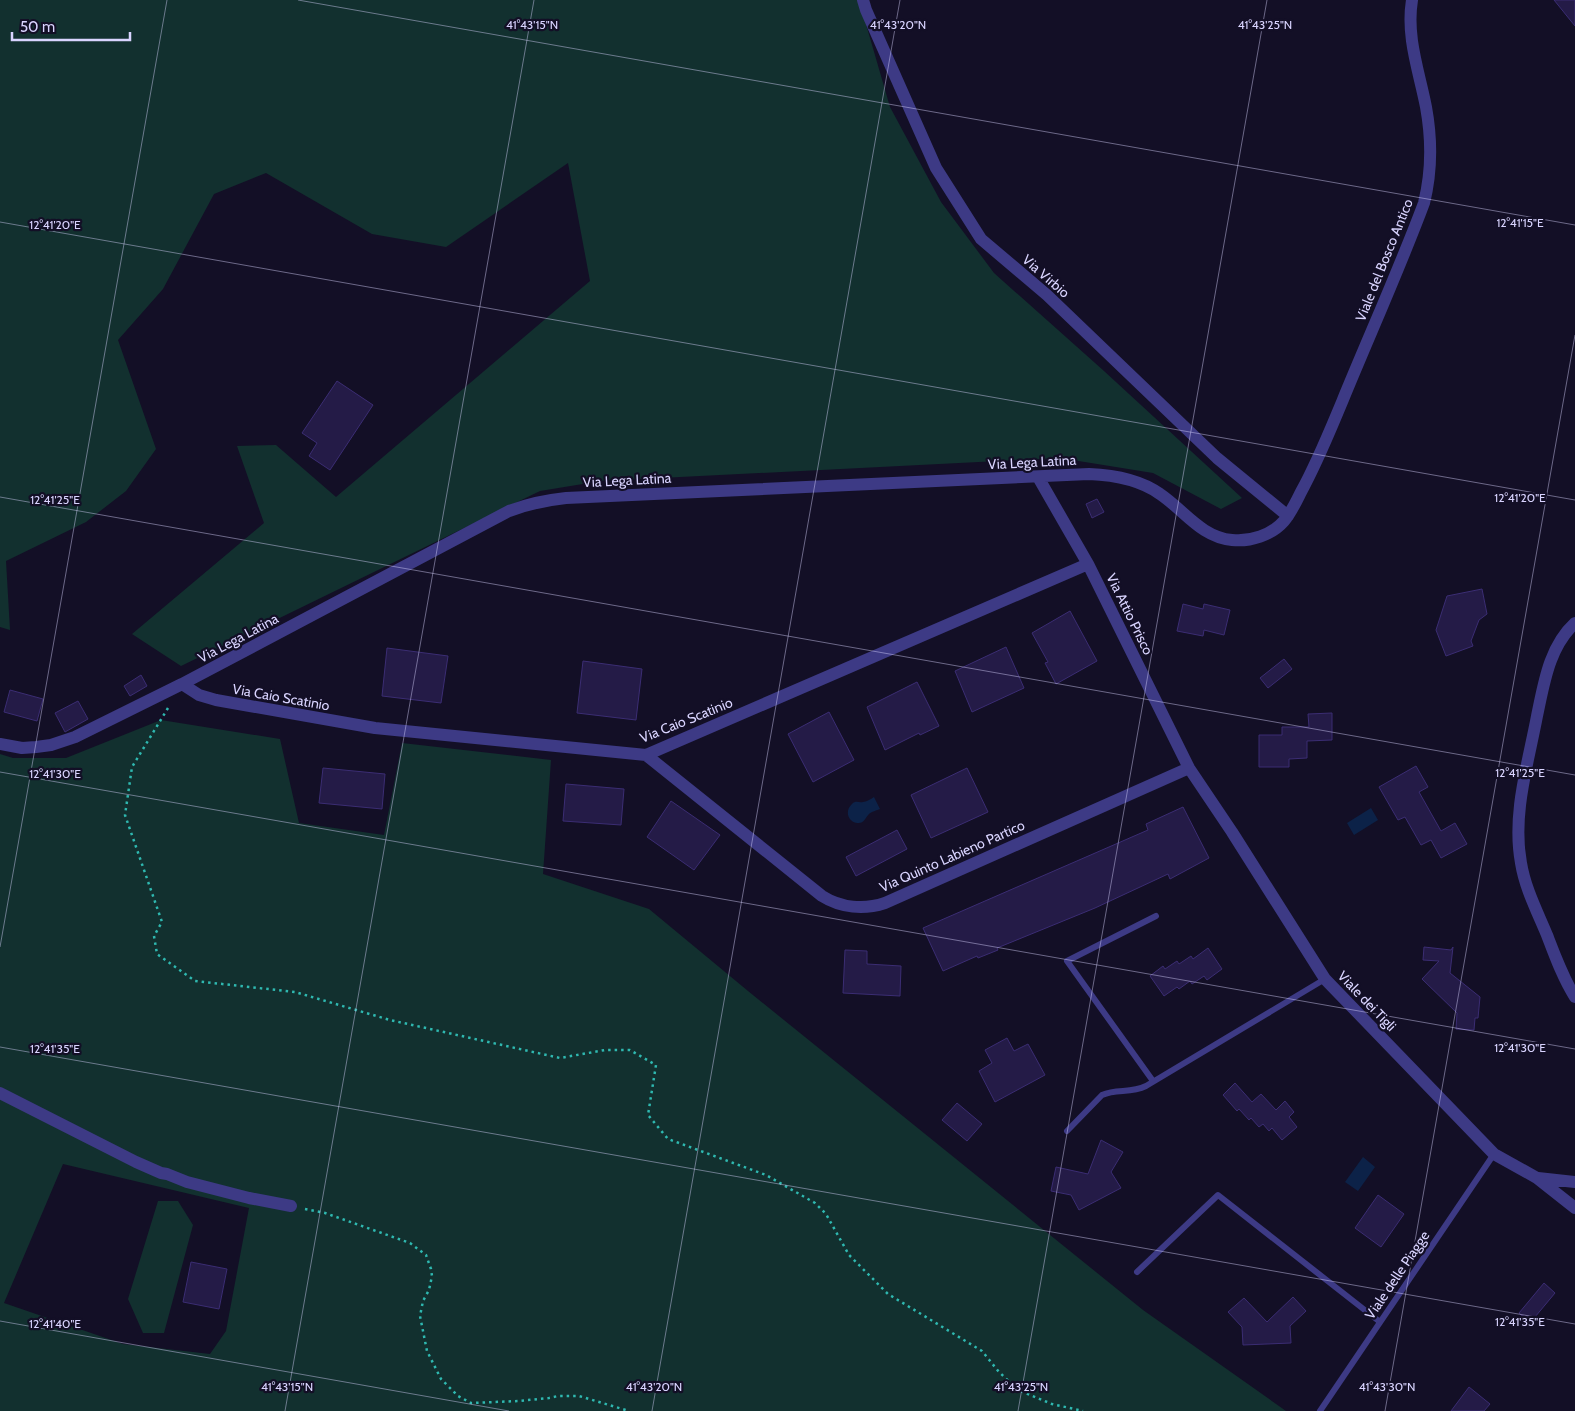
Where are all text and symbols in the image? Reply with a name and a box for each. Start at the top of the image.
scale bar [12,10,130,42]
text: 41°43'15"N [506,17,558,32]
text: 41°43'20"N [870,17,926,32]
text: 41°43'25"N [1238,17,1292,32]
text: 50 m [20,18,55,36]
street label: Viale del Bosco Antico [1351,196,1417,324]
text: 12°41'15"E [1496,215,1544,230]
text: 12°41'20"E [29,217,81,232]
street label: Via Virbio [1019,251,1074,302]
street label: Via Lega Latina [987,451,1077,473]
street label: Via Lega Latina [582,469,672,491]
text: 12°41'20"E [1494,490,1546,505]
text: 12°41'25"E [30,492,80,507]
street label: Via Attio Prisco [1103,570,1158,658]
street label: Via Lega Latina [195,609,282,667]
street label: Via Caio Scatinio [231,680,331,714]
street label: Via Caio Scatinio [637,693,735,747]
text: 12°41'25"E [1495,765,1545,780]
text: 12°41'30"E [29,766,81,781]
street label: Via Quinto Labieno Partico [877,816,1028,896]
street label: Viale dei Tigli [1334,967,1400,1035]
text: 12°41'30"E [1494,1040,1546,1055]
text: 12°41'35"E [30,1041,80,1056]
street label: Viale delle Piagge [1361,1227,1433,1323]
text: 12°41'35"E [1495,1314,1545,1329]
text: 12°41'40"E [29,1316,81,1331]
text: 41°43'15"N [261,1379,313,1394]
text: 41°43'20"N [626,1379,682,1394]
text: 41°43'25"N [994,1379,1048,1394]
text: 41°43'30"N [1359,1379,1415,1394]

